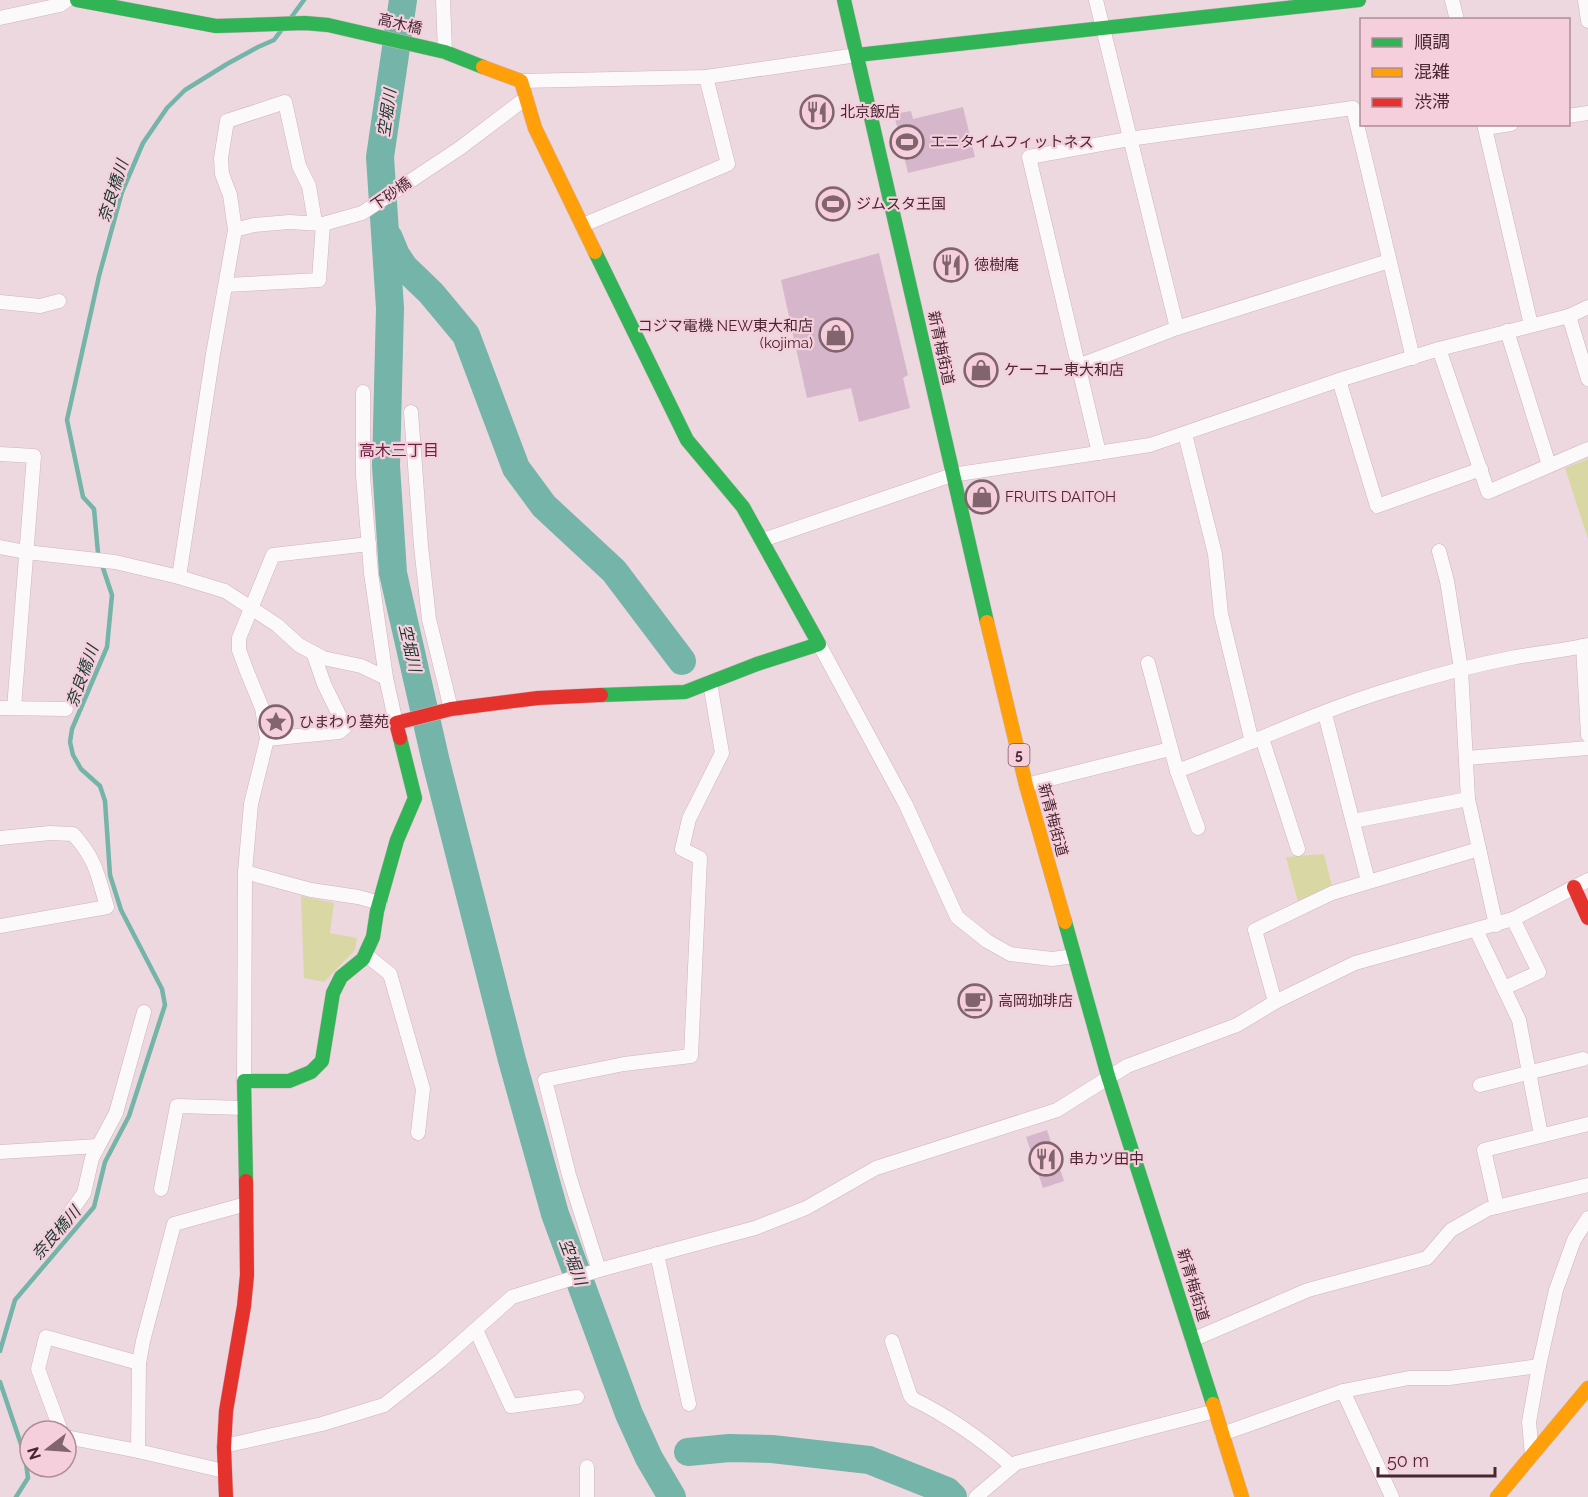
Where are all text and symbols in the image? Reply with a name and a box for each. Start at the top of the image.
street label: 高木橋 [376,10,424,38]
legend [1360,18,1570,126]
text: 順調 [1414,31,1450,52]
text: 混雑 [1414,61,1450,82]
water label: 空堀川 [374,86,400,138]
text: 渋滞 [1414,91,1450,112]
restaurant icon: 北京飯店 [799,94,835,130]
place label: 北京飯店 [840,103,900,121]
sports icon: エニタイムフィットネス [889,124,925,160]
place label: エニタイムフィットネス [930,133,1094,151]
water label: 奈良橋川 [94,156,133,224]
street label: 下砂橋 [367,174,415,214]
sports icon: ジムスタ王国 [815,186,851,222]
place label: ジムスタ王国 [856,195,946,213]
restaurant icon: 徳樹庵 [933,247,969,283]
place label: 徳樹庵 [974,256,1019,274]
street label: 新青梅街道 [924,309,958,387]
place label: コジマ電機 NEW東大和店 (kojima) [638,317,813,352]
shop icon: コジマ電機 NEW東大和店 (kojima) [818,317,854,353]
shop icon: ケーユー東大和店 [963,352,999,388]
place label: ケーユー東大和店 [1004,361,1124,379]
district label: 高木三丁目 [359,441,439,460]
shop icon: FRUITS DAITOH [964,479,1000,515]
place label: FRUITS DAITOH [1005,488,1116,506]
water label: 空堀川 [395,622,425,675]
water label: 奈良橋川 [62,641,103,709]
place icon: ひまわり墓苑 [258,704,294,740]
place label: ひまわり墓苑 [299,713,389,731]
road number: 5 [1008,744,1030,766]
street label: 新青梅街道 [1035,781,1071,859]
cafe icon: 高岡珈琲店 [957,983,993,1019]
place label: 高岡珈琲店 [998,992,1073,1010]
restaurant icon: 串カツ田中 [1028,1141,1064,1177]
place label: 串カツ田中 [1069,1150,1144,1168]
water label: 奈良橋川 [28,1201,85,1263]
water label: 空堀川 [556,1236,591,1290]
street label: 新青梅街道 [1173,1246,1213,1324]
north arrow [18,1419,78,1479]
scale bar [1378,1440,1495,1478]
text: N [23,1445,45,1462]
text: 50 m [1387,1450,1429,1471]

